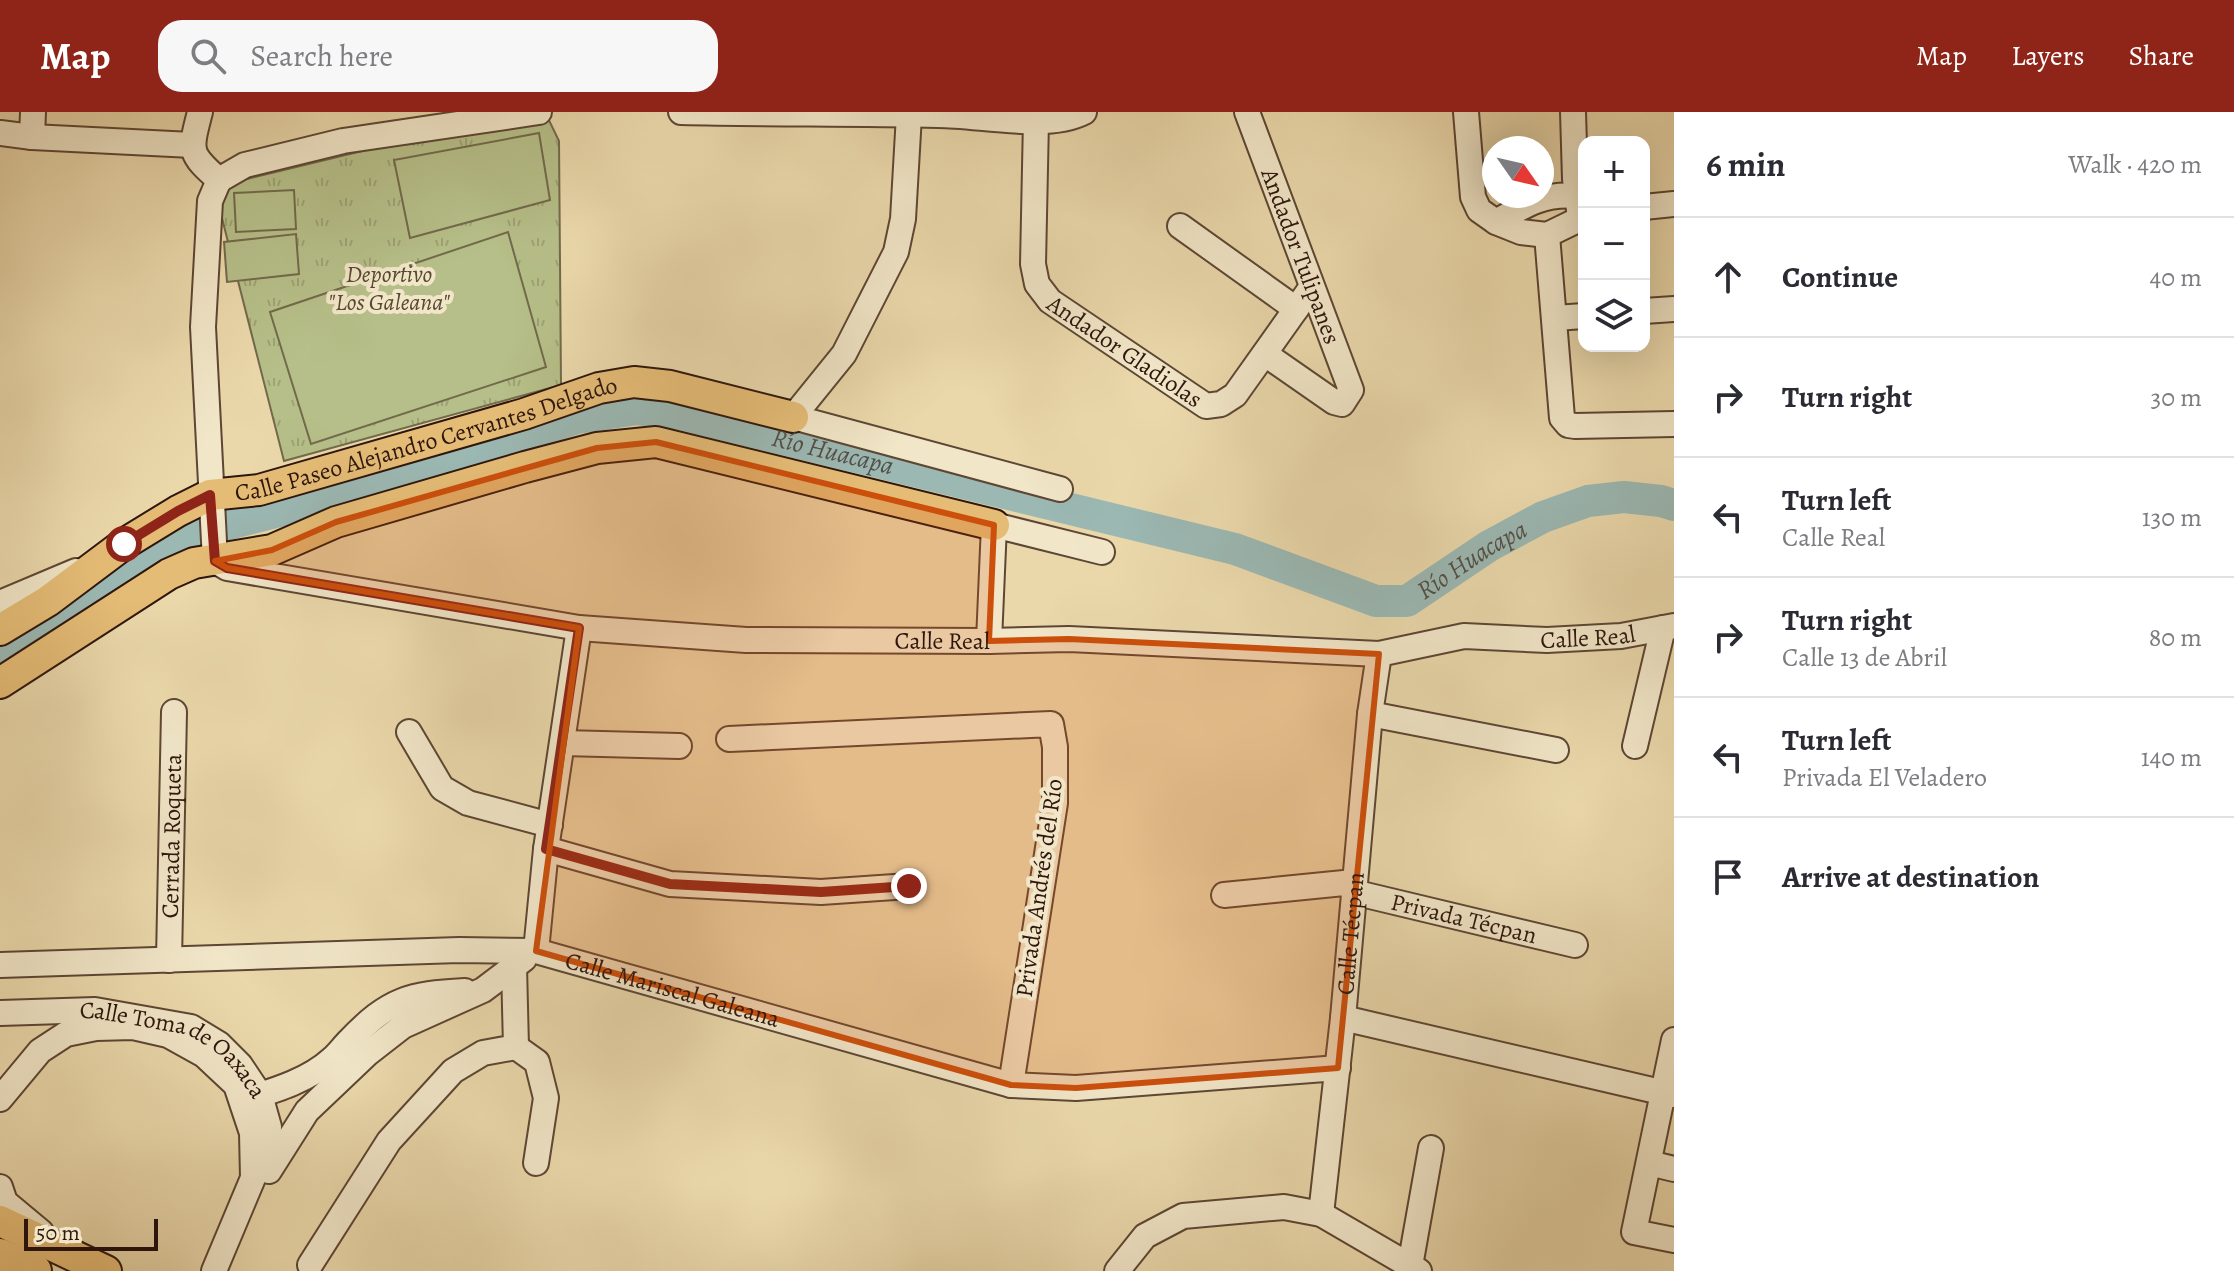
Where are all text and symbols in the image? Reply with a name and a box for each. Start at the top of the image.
search box [158,20,718,92]
text: Map [40,30,110,82]
icon: search [186,34,230,78]
text: Search here [250,36,393,76]
text: Map [1916,37,1967,75]
text: Layers [2011,37,2084,75]
text: Share [2128,37,2194,75]
north arrow [1482,136,1554,208]
map controls [1578,136,1650,352]
button: + [1578,136,1650,208]
text: 6 min [1706,141,1785,188]
text: Walk · 420 m [2068,147,2202,182]
street label: Andador Tulipanes [1253,163,1348,349]
button: − [1578,208,1650,280]
icon: ahead [1706,255,1750,299]
text: Continue [1782,257,1898,297]
park label: Deportivo "Los Galeana" [328,258,451,318]
text: 40 m [2150,260,2202,295]
button: layers [1578,280,1650,352]
street label: Andador Gladiolas [1040,287,1209,415]
street label: Calle Paseo Alejandro Cervantes Delgado [233,369,620,508]
icon: right [1706,375,1750,419]
text: Turn right [1782,377,1912,417]
text: 30 m [2151,380,2202,415]
water label: Río Huacapa [768,419,897,483]
text: Turn left [1782,480,1891,520]
icon: left [1706,495,1750,539]
text: 130 m [2142,500,2202,535]
water label: Río Huacapa [1409,511,1533,607]
text: Calle Real [1782,520,1885,555]
route start [106,526,142,562]
text: Turn right [1782,600,1912,640]
icon: right [1706,615,1750,659]
street label: Calle Real [1539,618,1638,656]
text: 80 m [2149,620,2202,655]
street label: Calle Real [895,625,990,657]
text: Calle 13 de Abril [1782,640,1947,675]
text: Turn left [1782,720,1891,760]
icon: left [1706,735,1750,779]
text: 140 m [2141,740,2202,775]
street label: Cerrada Roqueta [154,753,189,919]
text: Privada El Veladero [1782,760,1987,795]
street label: Privada Andrés del Río [1008,777,1070,999]
icon: arrive [1706,855,1750,899]
text: Arrive at destination [1782,857,2039,897]
route end [891,868,927,904]
street label: Calle Técpan [1329,871,1372,996]
street label: Privada Técpan [1388,886,1540,951]
street label: Calle Mariscal Galeana [562,944,784,1035]
street label: Calle Toma de Oaxaca [79,994,274,1106]
scale bar [24,1215,158,1251]
text: 50 m [36,1218,80,1248]

